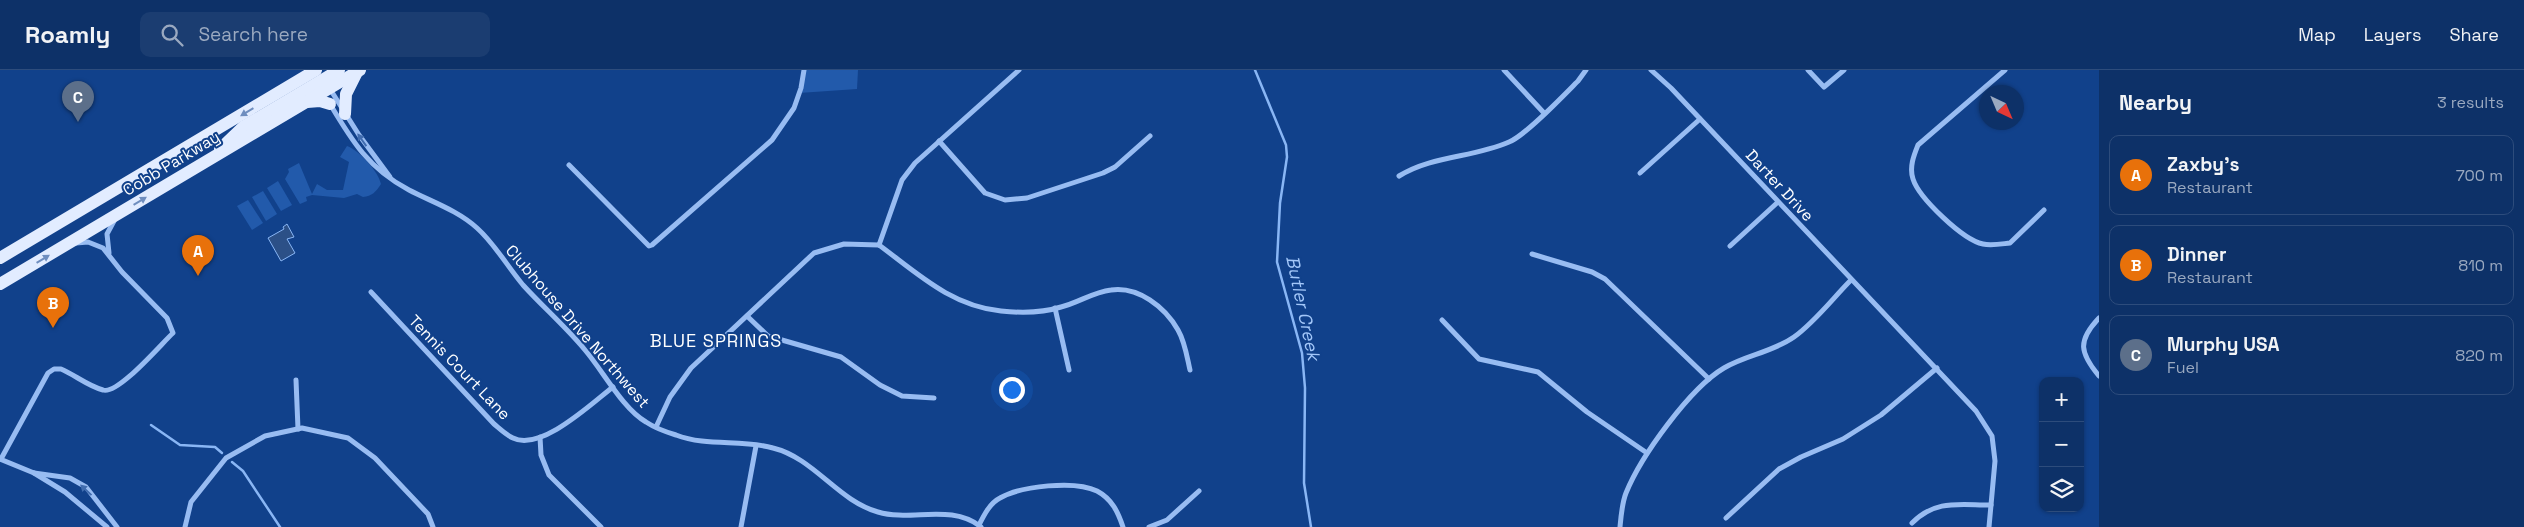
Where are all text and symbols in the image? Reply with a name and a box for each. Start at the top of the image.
search box [140,12,490,57]
text: Roamly [25,19,110,50]
icon: search [158,21,186,49]
text: Search here [198,22,308,47]
text: Map [2298,23,2336,46]
text: Layers [2364,23,2421,46]
text: Share [2449,23,2499,46]
pin: C [62,81,94,122]
north arrow [1979,85,2024,130]
text: Nearby [2119,89,2192,116]
text: 3 results [2437,92,2504,113]
one-way arrow [240,107,253,116]
street label: Cobb Parkway [119,126,224,201]
one-way arrow [357,134,367,147]
street label: Darter Drive [1741,145,1818,226]
text: Zaxby's [2167,152,2239,177]
text: A [2131,165,2141,186]
text: 700 m [2456,165,2503,186]
text: Restaurant [2167,177,2253,198]
one-way arrow [133,196,147,205]
pin: A [182,235,214,276]
street label: Clubhouse Drive Northwest [501,240,654,412]
text: Dinner [2167,242,2227,267]
water label: Butler Creek [1281,253,1326,365]
one-way arrow [36,254,49,263]
text: B [2131,255,2141,276]
text: 810 m [2458,255,2503,276]
text: Restaurant [2167,267,2253,288]
pin: B [37,287,69,328]
street label: Tennis Court Lane [404,310,515,424]
district label: BLUE SPRINGS [650,329,782,352]
text: Murphy USA [2167,332,2280,357]
text: C [2131,345,2141,366]
text: 820 m [2455,345,2503,366]
text: Fuel [2167,357,2199,378]
your location [999,377,1025,403]
map controls [2039,377,2084,512]
button: + [2039,377,2084,422]
button: − [2039,422,2084,467]
button: layers [2039,467,2084,512]
one-way arrow [80,484,93,495]

